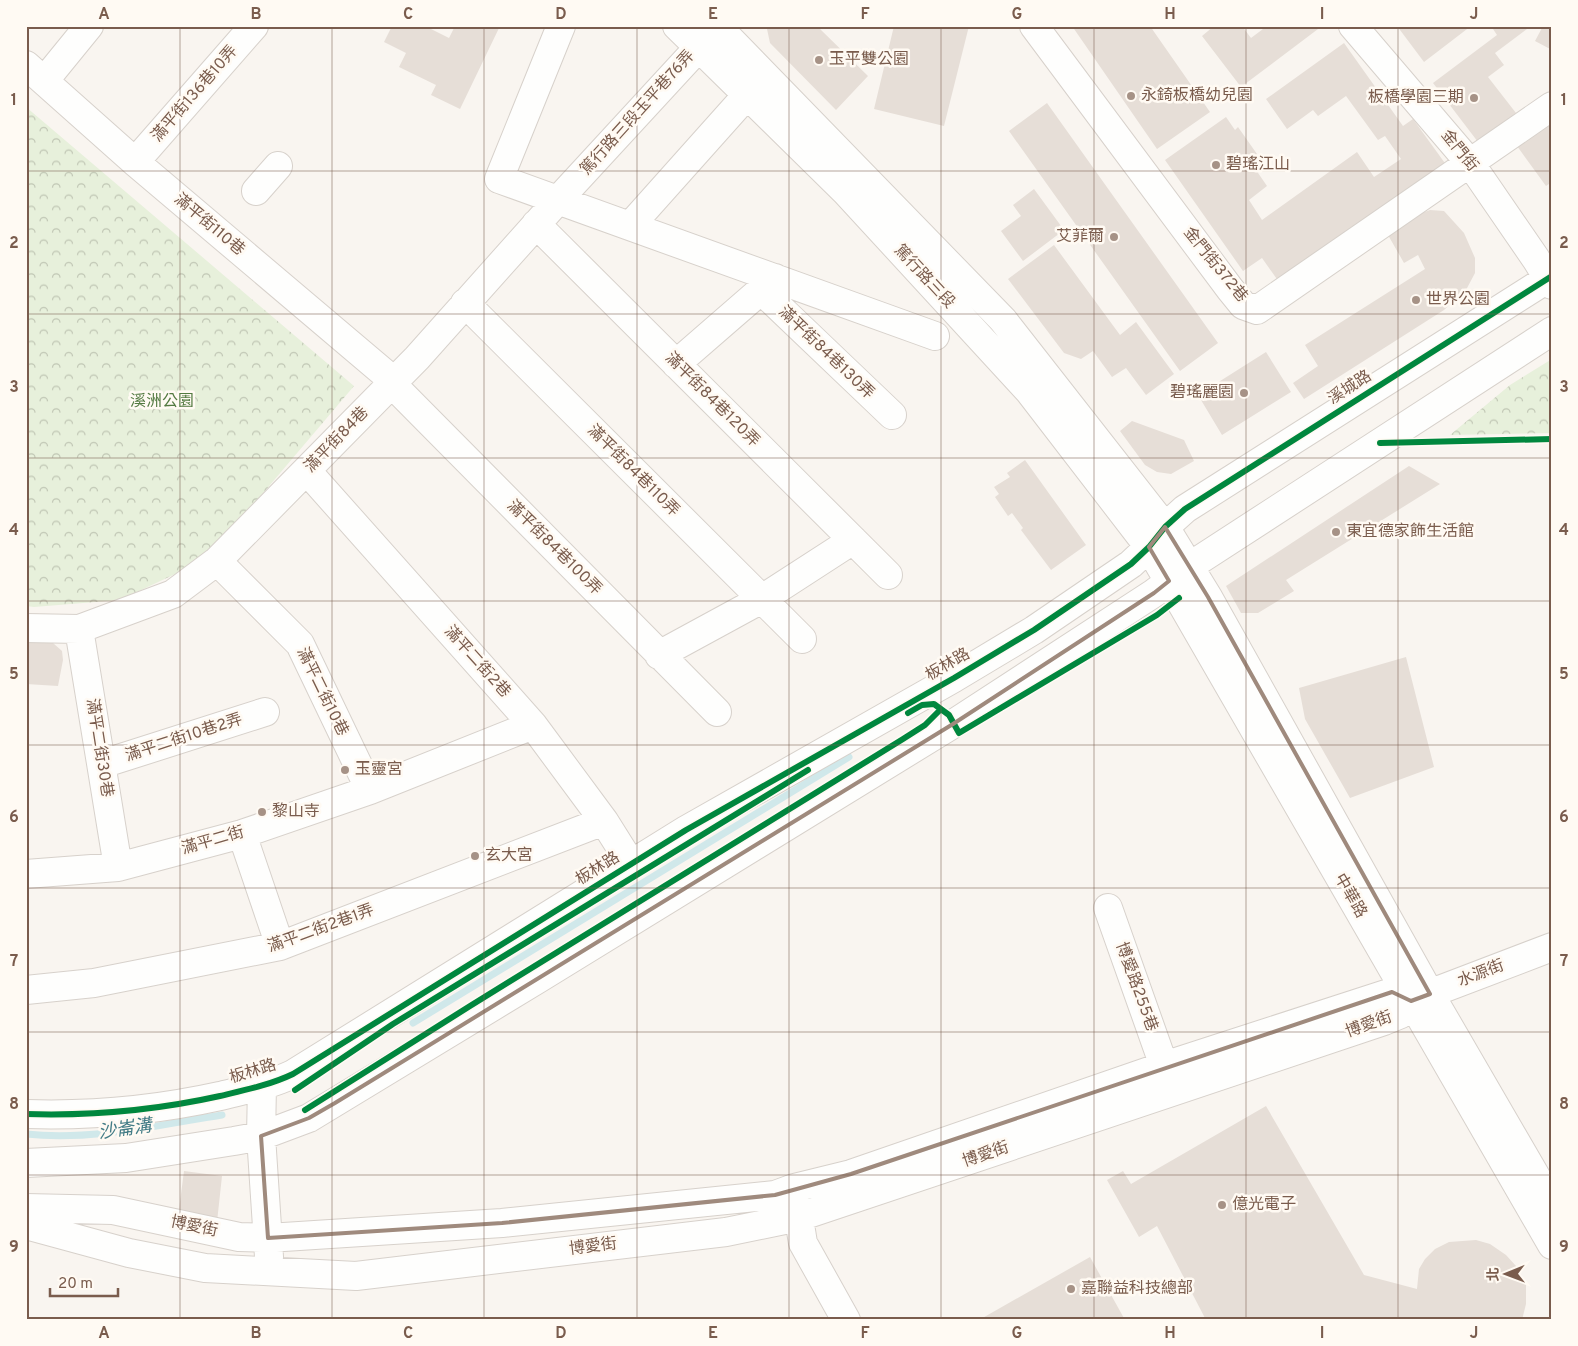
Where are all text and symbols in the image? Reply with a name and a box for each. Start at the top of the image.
text: A [98,5,110,25]
text: B [250,5,262,25]
text: C [403,5,413,25]
text: D [555,5,567,25]
text: E [708,5,718,25]
text: F [860,5,870,25]
text: G [1012,5,1022,25]
text: H [1164,5,1176,25]
text: I [1320,5,1324,25]
text: J [1470,5,1478,25]
street label: 滿平街136巷10弄 [148,42,242,146]
street label: 篤行路三段玉平巷76弄 [576,46,699,180]
place label: 玉平雙公園 [829,50,909,70]
marker: 玉平雙公園 [813,54,825,66]
place label: 永錡板橋幼兒園 [1141,86,1253,106]
place label: 板橋學園三期 [1368,88,1464,108]
marker: 永錡板橋幼兒園 [1125,90,1137,102]
text: 1 [11,91,17,111]
text: 1 [1561,91,1567,111]
marker: 板橋學園三期 [1468,92,1480,104]
street label: 金門街 [1436,126,1482,176]
place label: 碧瑤江山 [1226,155,1290,175]
marker: 碧瑤江山 [1210,159,1222,171]
street label: 滿平街110巷 [170,190,248,260]
street label: 金門街372巷 [1178,223,1252,307]
place label: 艾菲爾 [1056,227,1104,247]
marker: 艾菲爾 [1108,231,1120,243]
text: 2 [9,234,19,254]
text: 2 [1559,234,1569,254]
street label: 篤行路三段 [889,240,959,313]
place label: 世界公園 [1426,290,1490,310]
marker: 世界公園 [1410,294,1422,306]
street label: 滿平街84巷130弄 [774,302,878,404]
street label: 滿平街84巷120弄 [660,348,764,452]
street label: 溪城路 [1324,367,1376,409]
text: 3 [9,378,19,398]
text: 3 [1559,378,1569,398]
place label: 碧瑤麗園 [1170,383,1234,403]
marker: 碧瑤麗園 [1238,387,1250,399]
park label: 溪洲公園 [130,392,194,412]
street label: 滿平街84巷 [301,403,373,477]
street label: 滿平街84巷110弄 [583,421,683,521]
street label: 滿平街84巷100弄 [502,496,606,600]
text: 4 [9,521,19,541]
text: 4 [1559,521,1569,541]
place label: 東宜德家飾生活館 [1346,522,1474,542]
marker: 東宜德家飾生活館 [1330,526,1342,538]
street label: 滿平二街2巷 [440,622,514,702]
street label: 滿平二街10巷 [292,644,352,740]
street label: 板林路 [922,644,974,686]
text: 5 [9,665,19,685]
text: 5 [1559,665,1569,685]
street label: 滿平二街30巷 [81,697,117,799]
street label: 滿平二街10巷2弄 [123,710,245,766]
place label: 玉靈宮 [355,760,403,780]
marker: 玉靈宮 [339,764,351,776]
place label: 黎山寺 [272,802,320,822]
marker: 黎山寺 [256,806,268,818]
text: 6 [9,808,19,828]
text: 6 [1559,808,1569,828]
street label: 滿平二街 [179,823,247,859]
place label: 玄大宮 [485,846,533,866]
street label: 板林路 [572,848,624,890]
marker: 玄大宮 [469,850,481,862]
street label: 中華路 [1329,870,1371,922]
street label: 滿平二街2巷1弄 [265,900,377,958]
street label: 博愛路255巷 [1111,940,1161,1034]
text: 7 [10,952,18,972]
text: 7 [1560,952,1568,972]
street label: 水源街 [1455,956,1507,992]
street label: 博愛街 [1343,1007,1395,1043]
street label: 板林路 [227,1055,279,1089]
text: 8 [9,1095,19,1115]
text: 8 [1559,1095,1569,1115]
water label: 沙崙溝 [97,1114,156,1145]
street label: 博愛街 [960,1138,1012,1172]
place label: 億光電子 [1232,1195,1296,1215]
marker: 億光電子 [1216,1199,1228,1211]
street label: 博愛街 [168,1212,220,1242]
street label: 博愛街 [568,1234,618,1260]
text: 9 [9,1238,19,1258]
text: 9 [1559,1238,1569,1258]
north arrow [1480,1248,1530,1298]
scale bar [50,1266,118,1298]
text: 北 [1486,1267,1503,1281]
text: 20 m [58,1275,93,1294]
place label: 嘉聯益科技總部 [1081,1279,1193,1299]
marker: 嘉聯益科技總部 [1065,1283,1077,1295]
text: A [98,1324,110,1344]
text: B [250,1324,262,1344]
text: C [403,1324,413,1344]
text: D [555,1324,567,1344]
text: E [708,1324,718,1344]
text: F [860,1324,870,1344]
text: G [1012,1324,1022,1344]
text: H [1164,1324,1176,1344]
text: I [1320,1324,1324,1344]
text: J [1470,1324,1478,1344]

